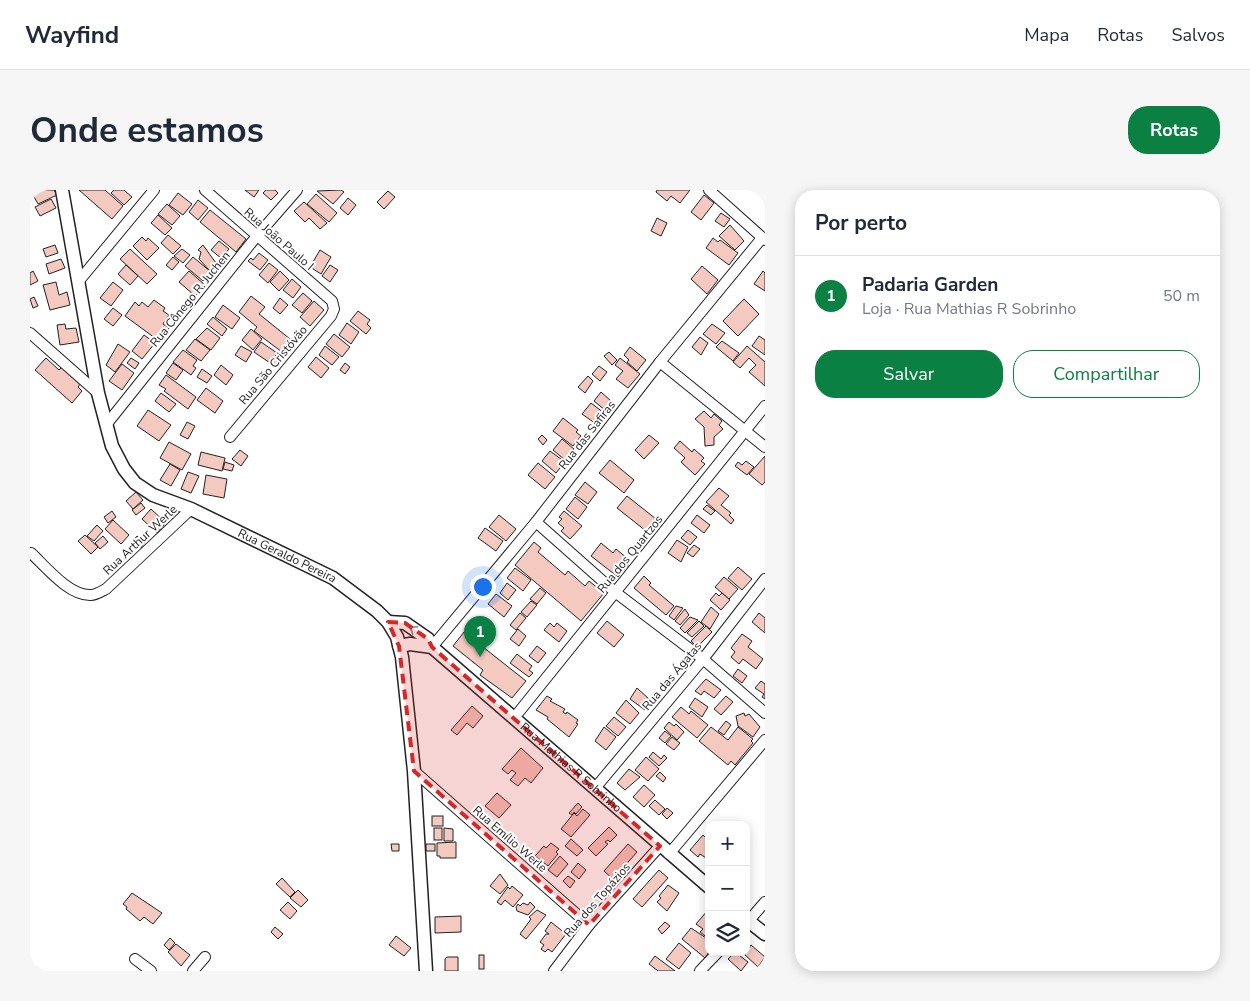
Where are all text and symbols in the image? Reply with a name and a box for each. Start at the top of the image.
text: Wayfind [25,19,119,51]
text: Mapa [1024,23,1069,47]
text: Rotas [1097,23,1143,47]
text: Salvos [1171,23,1225,47]
button: Rotas [1128,106,1220,154]
text: Onde estamos [30,107,264,154]
street label: Rua João Paulo I [241,204,317,274]
text: Por perto [815,209,907,237]
street label: Rua Cônego R. Juchen [146,248,234,350]
text: Padaria Garden [862,272,998,298]
text: 1 [826,285,836,307]
text: 50 m [1163,285,1200,307]
text: Loja · Rua Mathias R Sobrinho [862,298,1076,320]
street label: Rua São Cristóvão [235,322,311,408]
button: Salvar [815,350,1003,398]
button: Compartilhar [1013,350,1200,398]
street label: Rua das Safiras [555,397,619,473]
street label: Rua Arthur Werle [100,501,180,579]
street label: Rua dos Quartzos [594,512,666,596]
street label: Rua Geraldo Pereira [235,525,340,586]
your location [470,574,496,600]
pin: 1 [464,616,496,657]
one-way arrow [409,626,419,635]
street label: Rua das Ágatas [639,638,706,714]
street label: Rua Mathias R Sobrinho [517,719,626,816]
street label: Rua Emílio Werle [469,802,551,876]
map controls [705,821,750,956]
button: + [705,821,750,866]
street label: Rua dos Topázios [560,859,634,941]
button: − [705,866,750,911]
button: layers [705,911,750,956]

